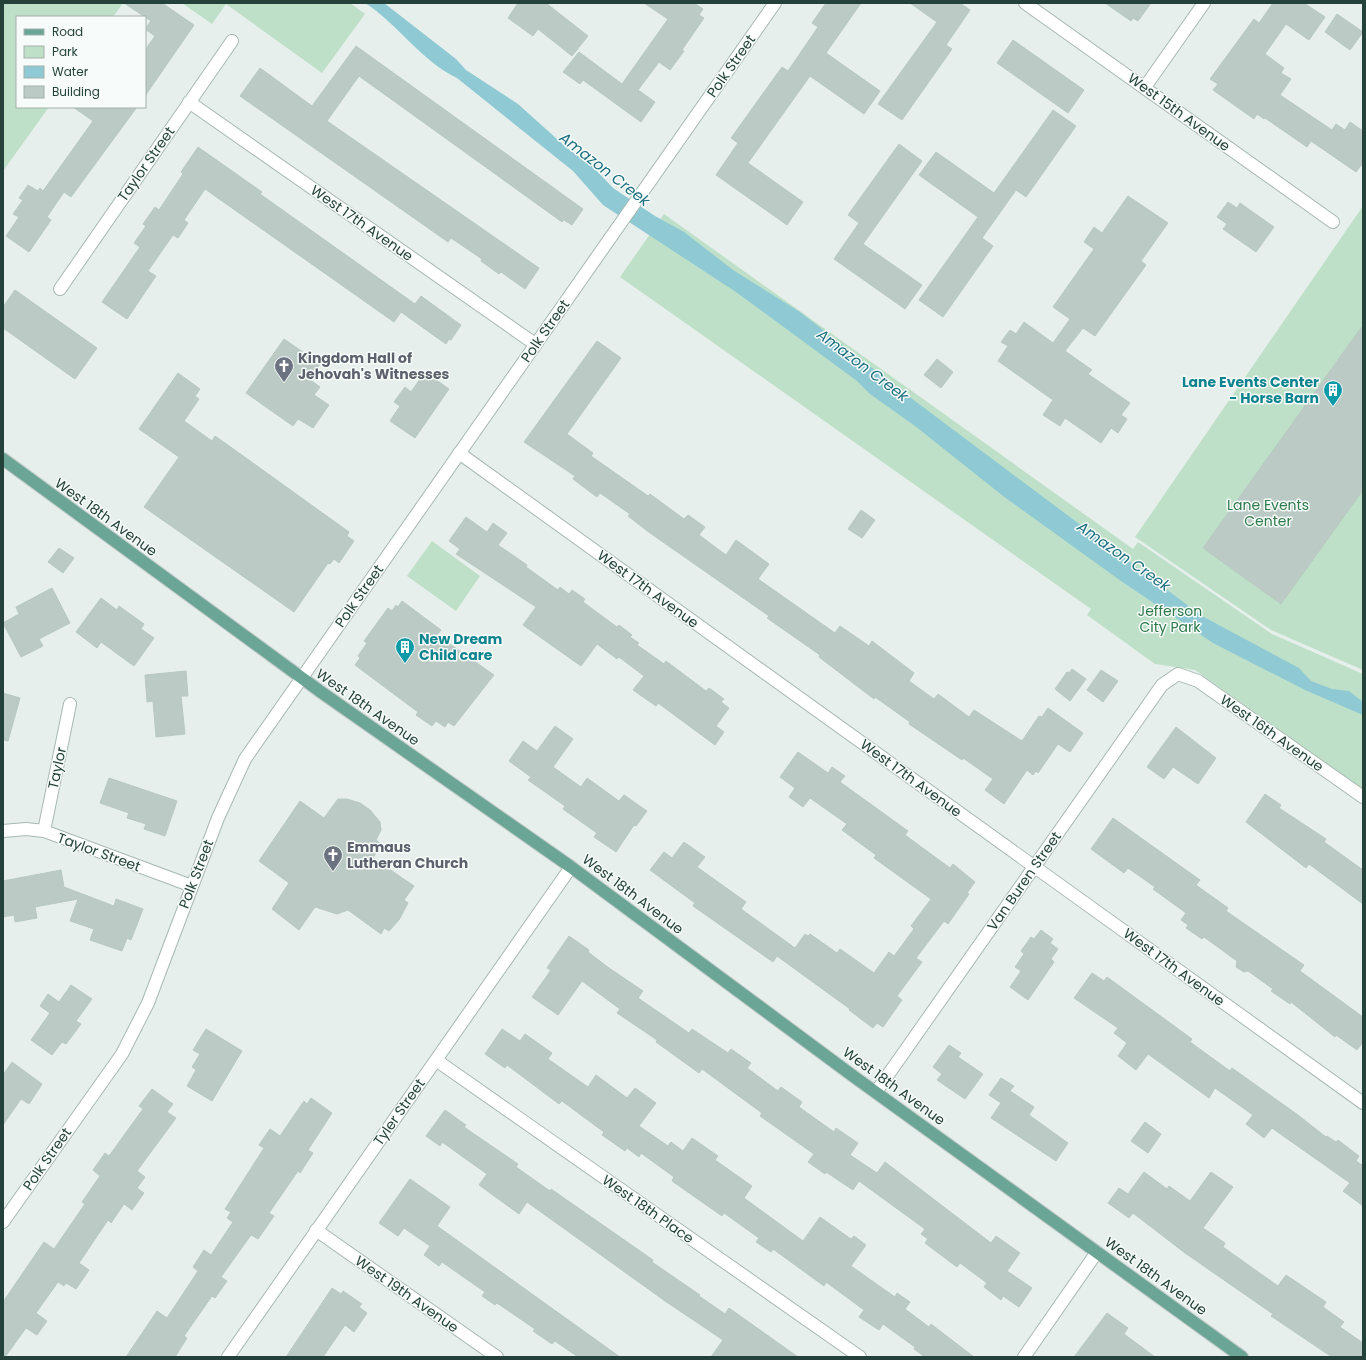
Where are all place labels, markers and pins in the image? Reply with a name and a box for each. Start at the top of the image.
place label: Kingdom Hall of Jehovah's Witnesses [298,348,449,384]
church icon: Kingdom Hall of Jehovah's Witnesses [273,355,295,383]
place label: Lane Events Center - Horse Barn [1182,372,1319,408]
building icon: Lane Events Center - Horse Barn [1322,379,1344,407]
place label: New Dream Child care [419,629,503,665]
building icon: New Dream Child care [394,636,416,664]
place label: Emmaus Lutheran Church [347,837,468,873]
church icon: Emmaus Lutheran Church [322,844,344,872]

